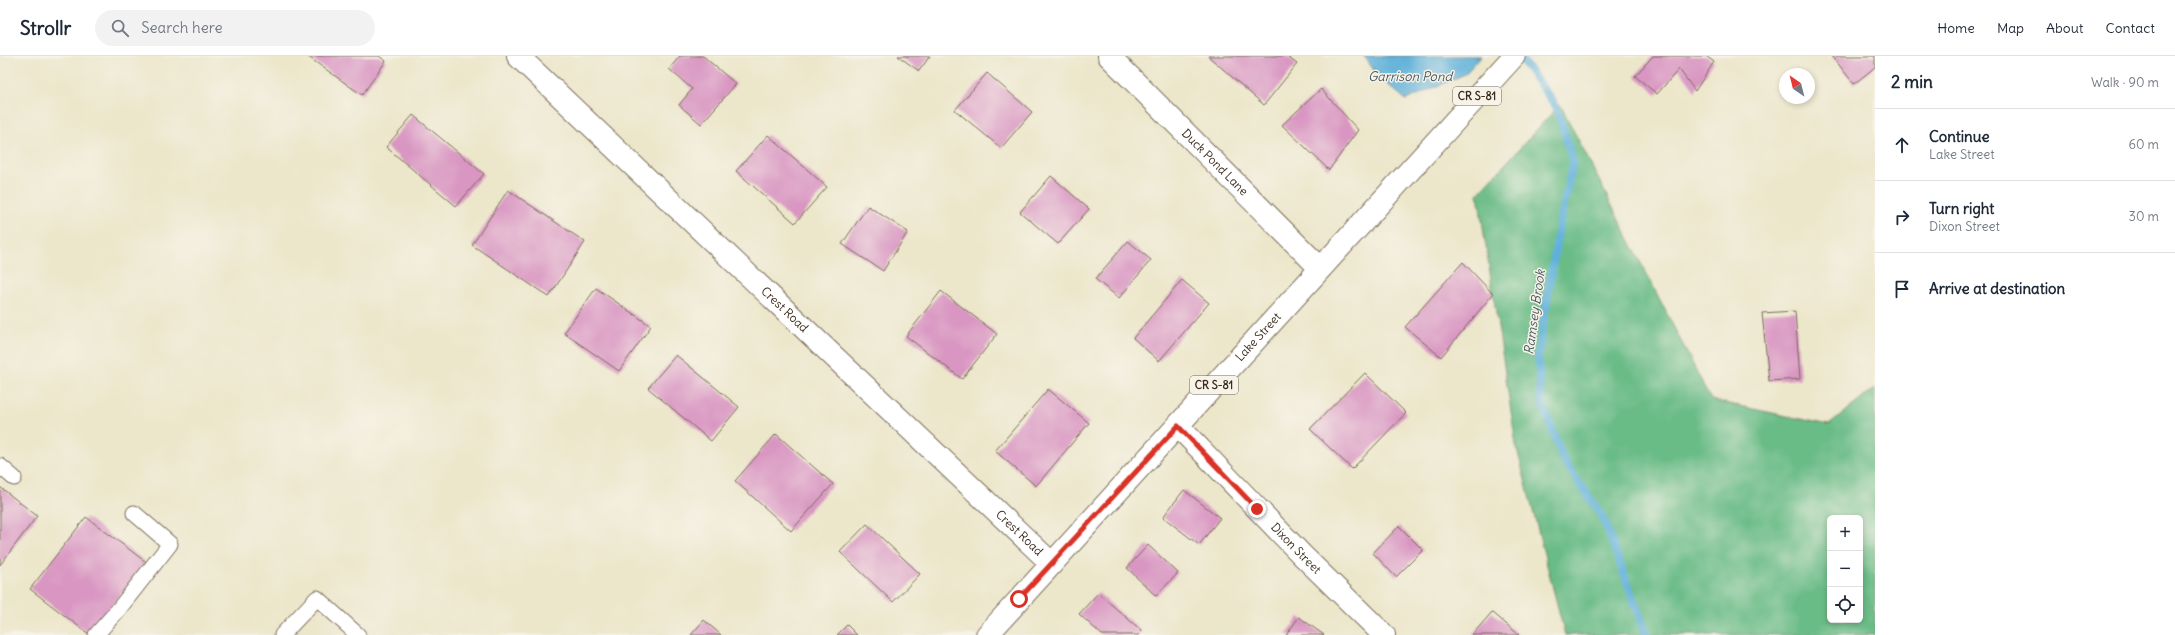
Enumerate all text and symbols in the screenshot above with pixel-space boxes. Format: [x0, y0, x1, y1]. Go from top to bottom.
search box [95, 10, 375, 46]
text: Strollr [20, 16, 71, 40]
icon: search [109, 17, 131, 39]
text: Search here [141, 18, 223, 37]
text: Home [1937, 19, 1975, 37]
text: Map [1997, 19, 2024, 37]
text: About [2046, 19, 2084, 37]
text: Contact [2106, 19, 2155, 37]
water label: Garrison Pond [1368, 68, 1454, 85]
north arrow [1779, 68, 1815, 104]
text: 2 min [1891, 71, 1933, 93]
text: Walk · 90 m [2091, 74, 2159, 91]
road number: CR S-81 [1453, 87, 1501, 105]
street label: Duck Pond Lane [1179, 126, 1251, 198]
text: Continue [1929, 127, 1990, 146]
icon: ahead [1891, 134, 1913, 156]
text: 60 m [2128, 136, 2159, 153]
text: Lake Street [1929, 146, 1995, 163]
text: Turn right [1929, 199, 1994, 218]
icon: right [1891, 206, 1913, 228]
text: 30 m [2129, 208, 2159, 225]
text: Dixon Street [1929, 218, 2000, 235]
water label: Ramsey Brook [1520, 267, 1549, 356]
icon: arrive [1891, 278, 1913, 300]
text: Arrive at destination [1929, 279, 2065, 298]
street label: Crest Road [758, 283, 812, 335]
street label: Lake Street [1232, 309, 1284, 364]
road number: CR S-81 [1190, 376, 1238, 394]
route end [1248, 500, 1266, 518]
street label: Crest Road [993, 507, 1046, 558]
map controls [1827, 515, 1863, 623]
button: + [1827, 515, 1863, 551]
street label: Dixon Street [1268, 519, 1325, 577]
button: − [1827, 551, 1863, 587]
button: locate [1827, 587, 1863, 623]
route start [1010, 590, 1028, 608]

